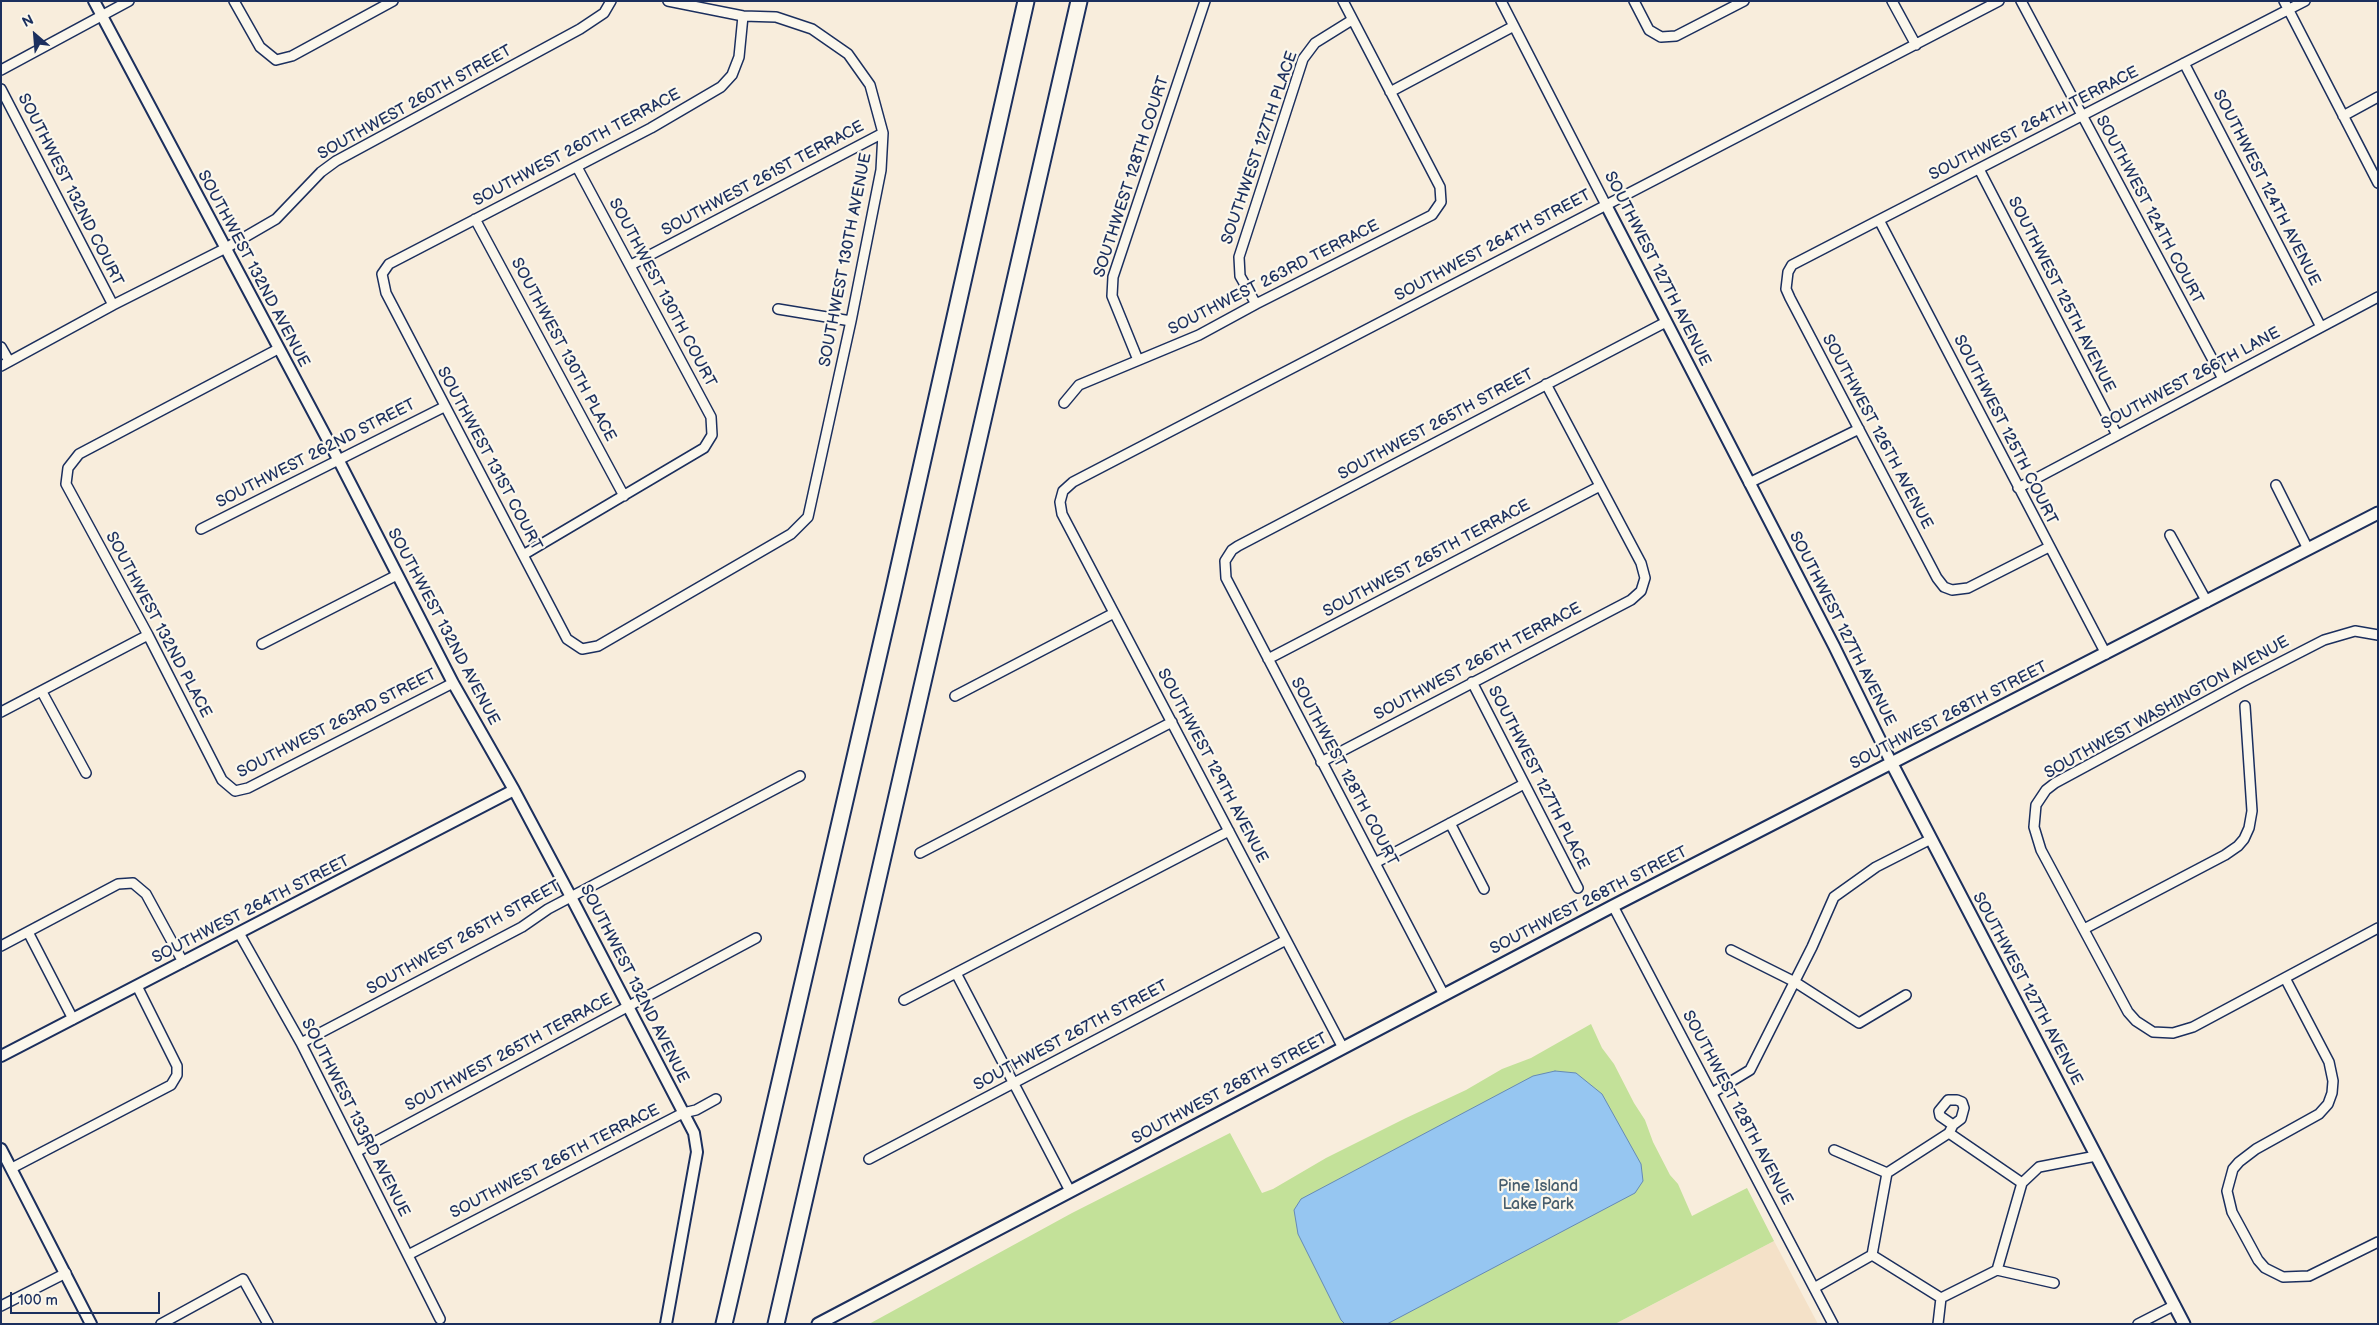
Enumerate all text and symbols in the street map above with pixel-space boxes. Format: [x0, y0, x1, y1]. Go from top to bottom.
north arrow [10, 10, 60, 60]
text: N [19, 11, 36, 31]
street label: SOUTHWEST 260TH STREET [315, 42, 515, 164]
street label: SOUTHWEST 127TH PLACE [1218, 49, 1302, 247]
street label: SOUTHWEST 264TH TERRACE [1926, 63, 2142, 185]
street label: SOUTHWEST 128TH COURT [1090, 74, 1174, 280]
street label: SOUTHWEST 260TH TERRACE [470, 85, 684, 211]
street label: SOUTHWEST 124TH AVENUE [2208, 87, 2324, 289]
street label: SOUTHWEST 132ND COURT [13, 91, 127, 289]
street label: SOUTHWEST 124TH COURT [2091, 113, 2207, 307]
street label: SOUTHWEST 261ST TERRACE [659, 117, 867, 241]
street label: SOUTHWEST 130TH AVENUE [816, 151, 876, 369]
street label: SOUTHWEST 132ND AVENUE [193, 167, 313, 371]
street label: SOUTHWEST 127TH AVENUE [1599, 169, 1715, 369]
street label: SOUTHWEST 264TH STREET [1392, 186, 1594, 306]
street label: SOUTHWEST 125TH AVENUE [2003, 194, 2119, 396]
street label: SOUTHWEST 130TH COURT [604, 195, 720, 391]
street label: SOUTHWEST 263RD TERRACE [1165, 216, 1383, 340]
street label: SOUTHWEST 130TH PLACE [506, 255, 620, 445]
street label: SOUTHWEST 266TH LANE [2098, 324, 2284, 434]
street label: SOUTHWEST 126TH AVENUE [1817, 331, 1937, 533]
street label: SOUTHWEST 125TH COURT [1949, 332, 2061, 528]
street label: SOUTHWEST 131ST COURT [432, 364, 546, 554]
street label: SOUTHWEST 265TH STREET [1335, 365, 1537, 485]
street label: SOUTHWEST 262ND STREET [213, 395, 419, 513]
street label: SOUTHWEST 265TH TERRACE [1320, 496, 1534, 622]
street label: SOUTHWEST 132ND AVENUE [383, 525, 503, 729]
street label: SOUTHWEST 132ND PLACE [101, 529, 215, 721]
street label: SOUTHWEST 127TH AVENUE [1784, 529, 1900, 729]
street label: SOUTHWEST 266TH TERRACE [1371, 599, 1585, 725]
street label: SOUTHWEST WASHINGTON AVENUE [2041, 633, 2293, 783]
street label: SOUTHWEST 268TH STREET [1847, 658, 2051, 774]
street label: SOUTHWEST 263RD STREET [234, 665, 440, 783]
street label: SOUTHWEST 129TH AVENUE [1153, 666, 1271, 866]
street label: SOUTHWEST 128TH COURT [1286, 675, 1402, 869]
street label: SOUTHWEST 127TH PLACE [1483, 683, 1593, 873]
street label: SOUTHWEST 268TH STREET [1487, 843, 1691, 959]
street label: SOUTHWEST 264TH STREET [149, 852, 353, 968]
street label: SOUTHWEST 265TH STREET [364, 877, 564, 999]
street label: SOUTHWEST 132ND AVENUE [575, 882, 693, 1086]
street label: SOUTHWEST 127TH AVENUE [1968, 889, 2086, 1089]
street label: SOUTHWEST 267TH STREET [971, 977, 1171, 1095]
street label: SOUTHWEST 265TH TERRACE [402, 990, 616, 1116]
street label: SOUTHWEST 128TH AVENUE [1678, 1008, 1796, 1208]
street label: SOUTHWEST 133RD AVENUE [297, 1016, 413, 1220]
street label: SOUTHWEST 268TH STREET [1129, 1029, 1331, 1149]
street label: SOUTHWEST 266TH TERRACE [447, 1101, 663, 1223]
park label: Pine Island Lake Park [1498, 1177, 1578, 1215]
scale bar [12, 1282, 162, 1314]
text: 100 m [18, 1291, 58, 1310]

